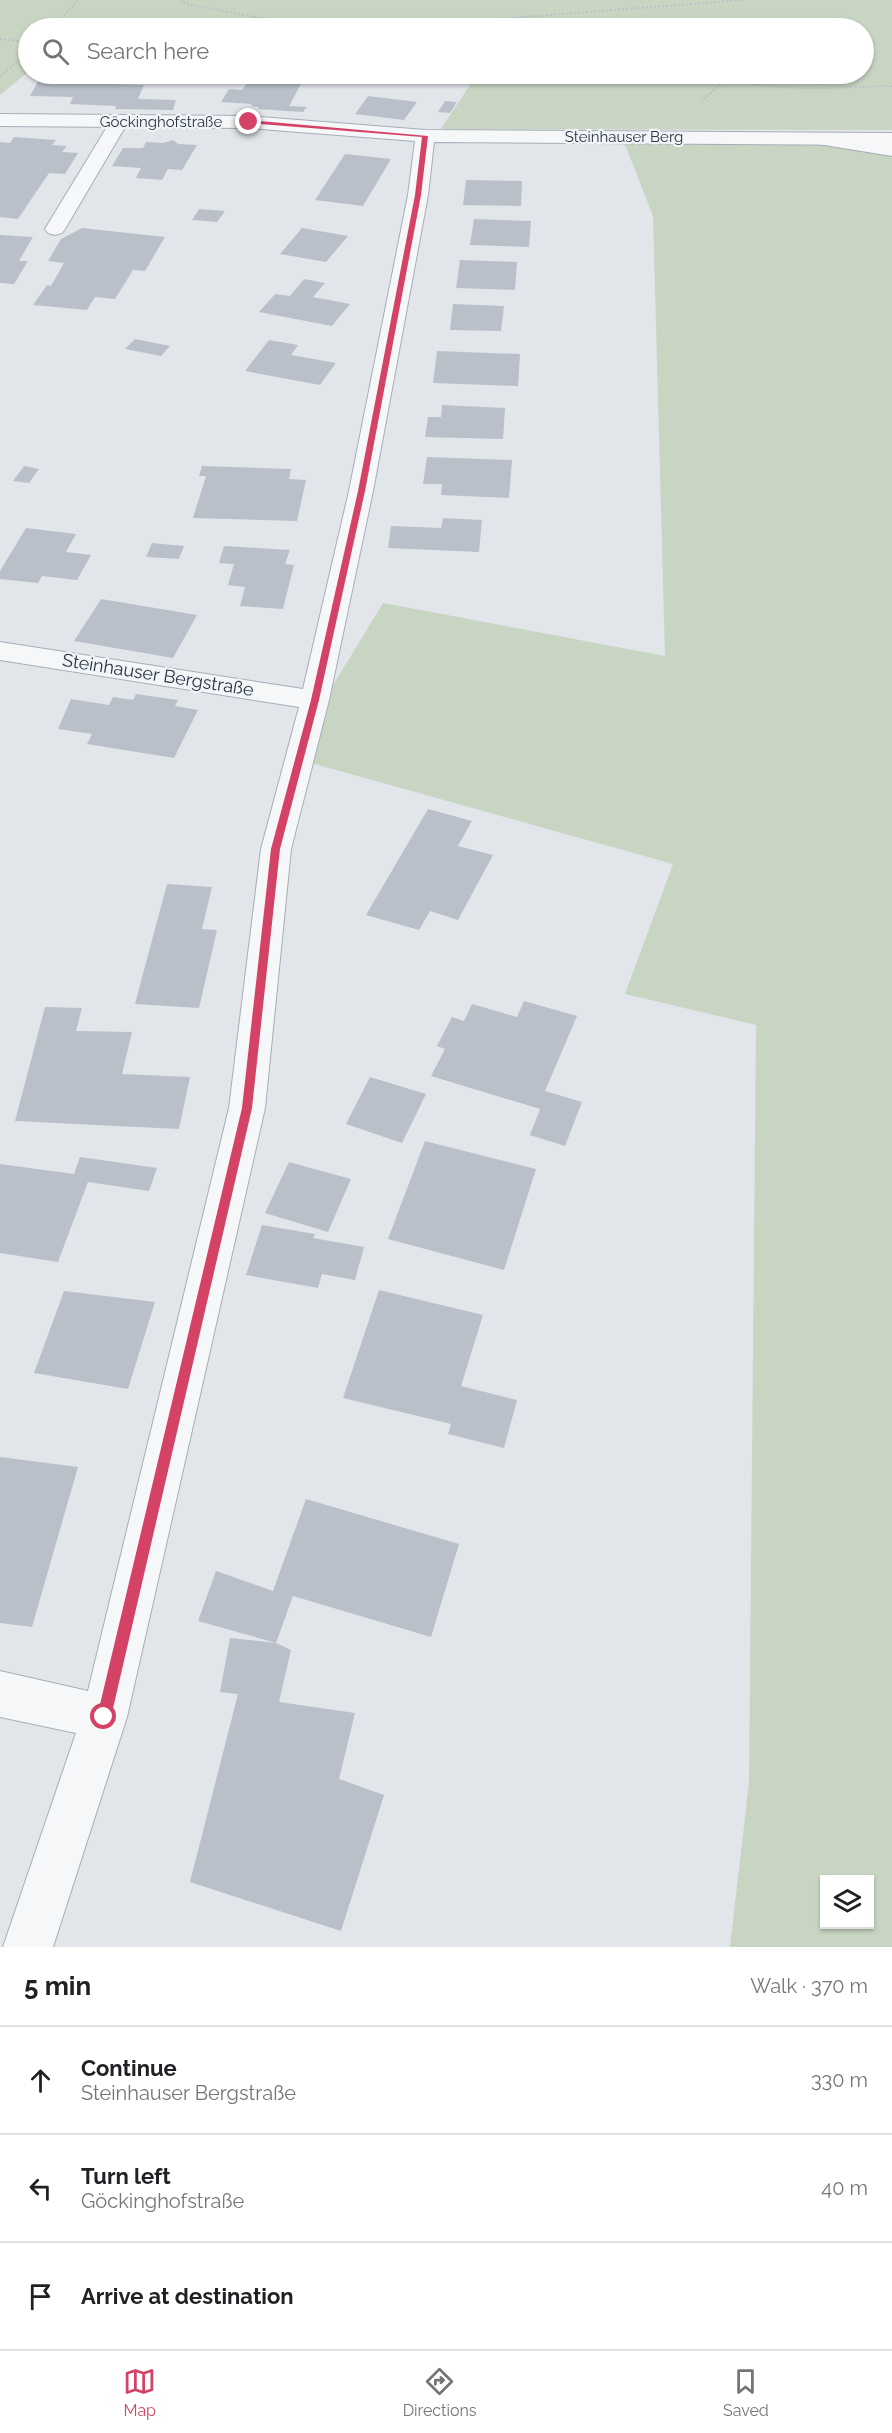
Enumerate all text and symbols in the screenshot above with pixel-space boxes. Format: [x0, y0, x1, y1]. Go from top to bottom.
search box [18, 18, 874, 84]
icon: search [39, 35, 72, 68]
text: Search here [87, 38, 209, 64]
route end [235, 108, 261, 134]
street label: Göckinghofstraße [100, 113, 222, 131]
street label: Steinhauser Berg [565, 128, 683, 146]
street label: Steinhauser Bergstraße [61, 649, 256, 700]
route start [90, 1703, 116, 1729]
map controls [820, 1875, 874, 1929]
button: layers [820, 1875, 874, 1929]
text: 5 min [24, 1971, 91, 2001]
text: Walk · 370 m [750, 1974, 868, 1998]
text: Continue [81, 2055, 177, 2081]
icon: ahead [24, 2064, 57, 2097]
text: 330 m [811, 2068, 868, 2092]
text: Steinhauser Bergstraße [81, 2081, 296, 2105]
text: Turn left [81, 2163, 171, 2189]
icon: left [24, 2172, 57, 2205]
text: 40 m [821, 2176, 868, 2200]
text: Göckinghofstraße [81, 2189, 244, 2213]
icon: arrive [24, 2280, 57, 2313]
text: Arrive at destination [81, 2283, 294, 2309]
tab: Map [123, 2365, 156, 2420]
tab: Directions [403, 2365, 477, 2420]
tab: Saved [723, 2365, 769, 2420]

